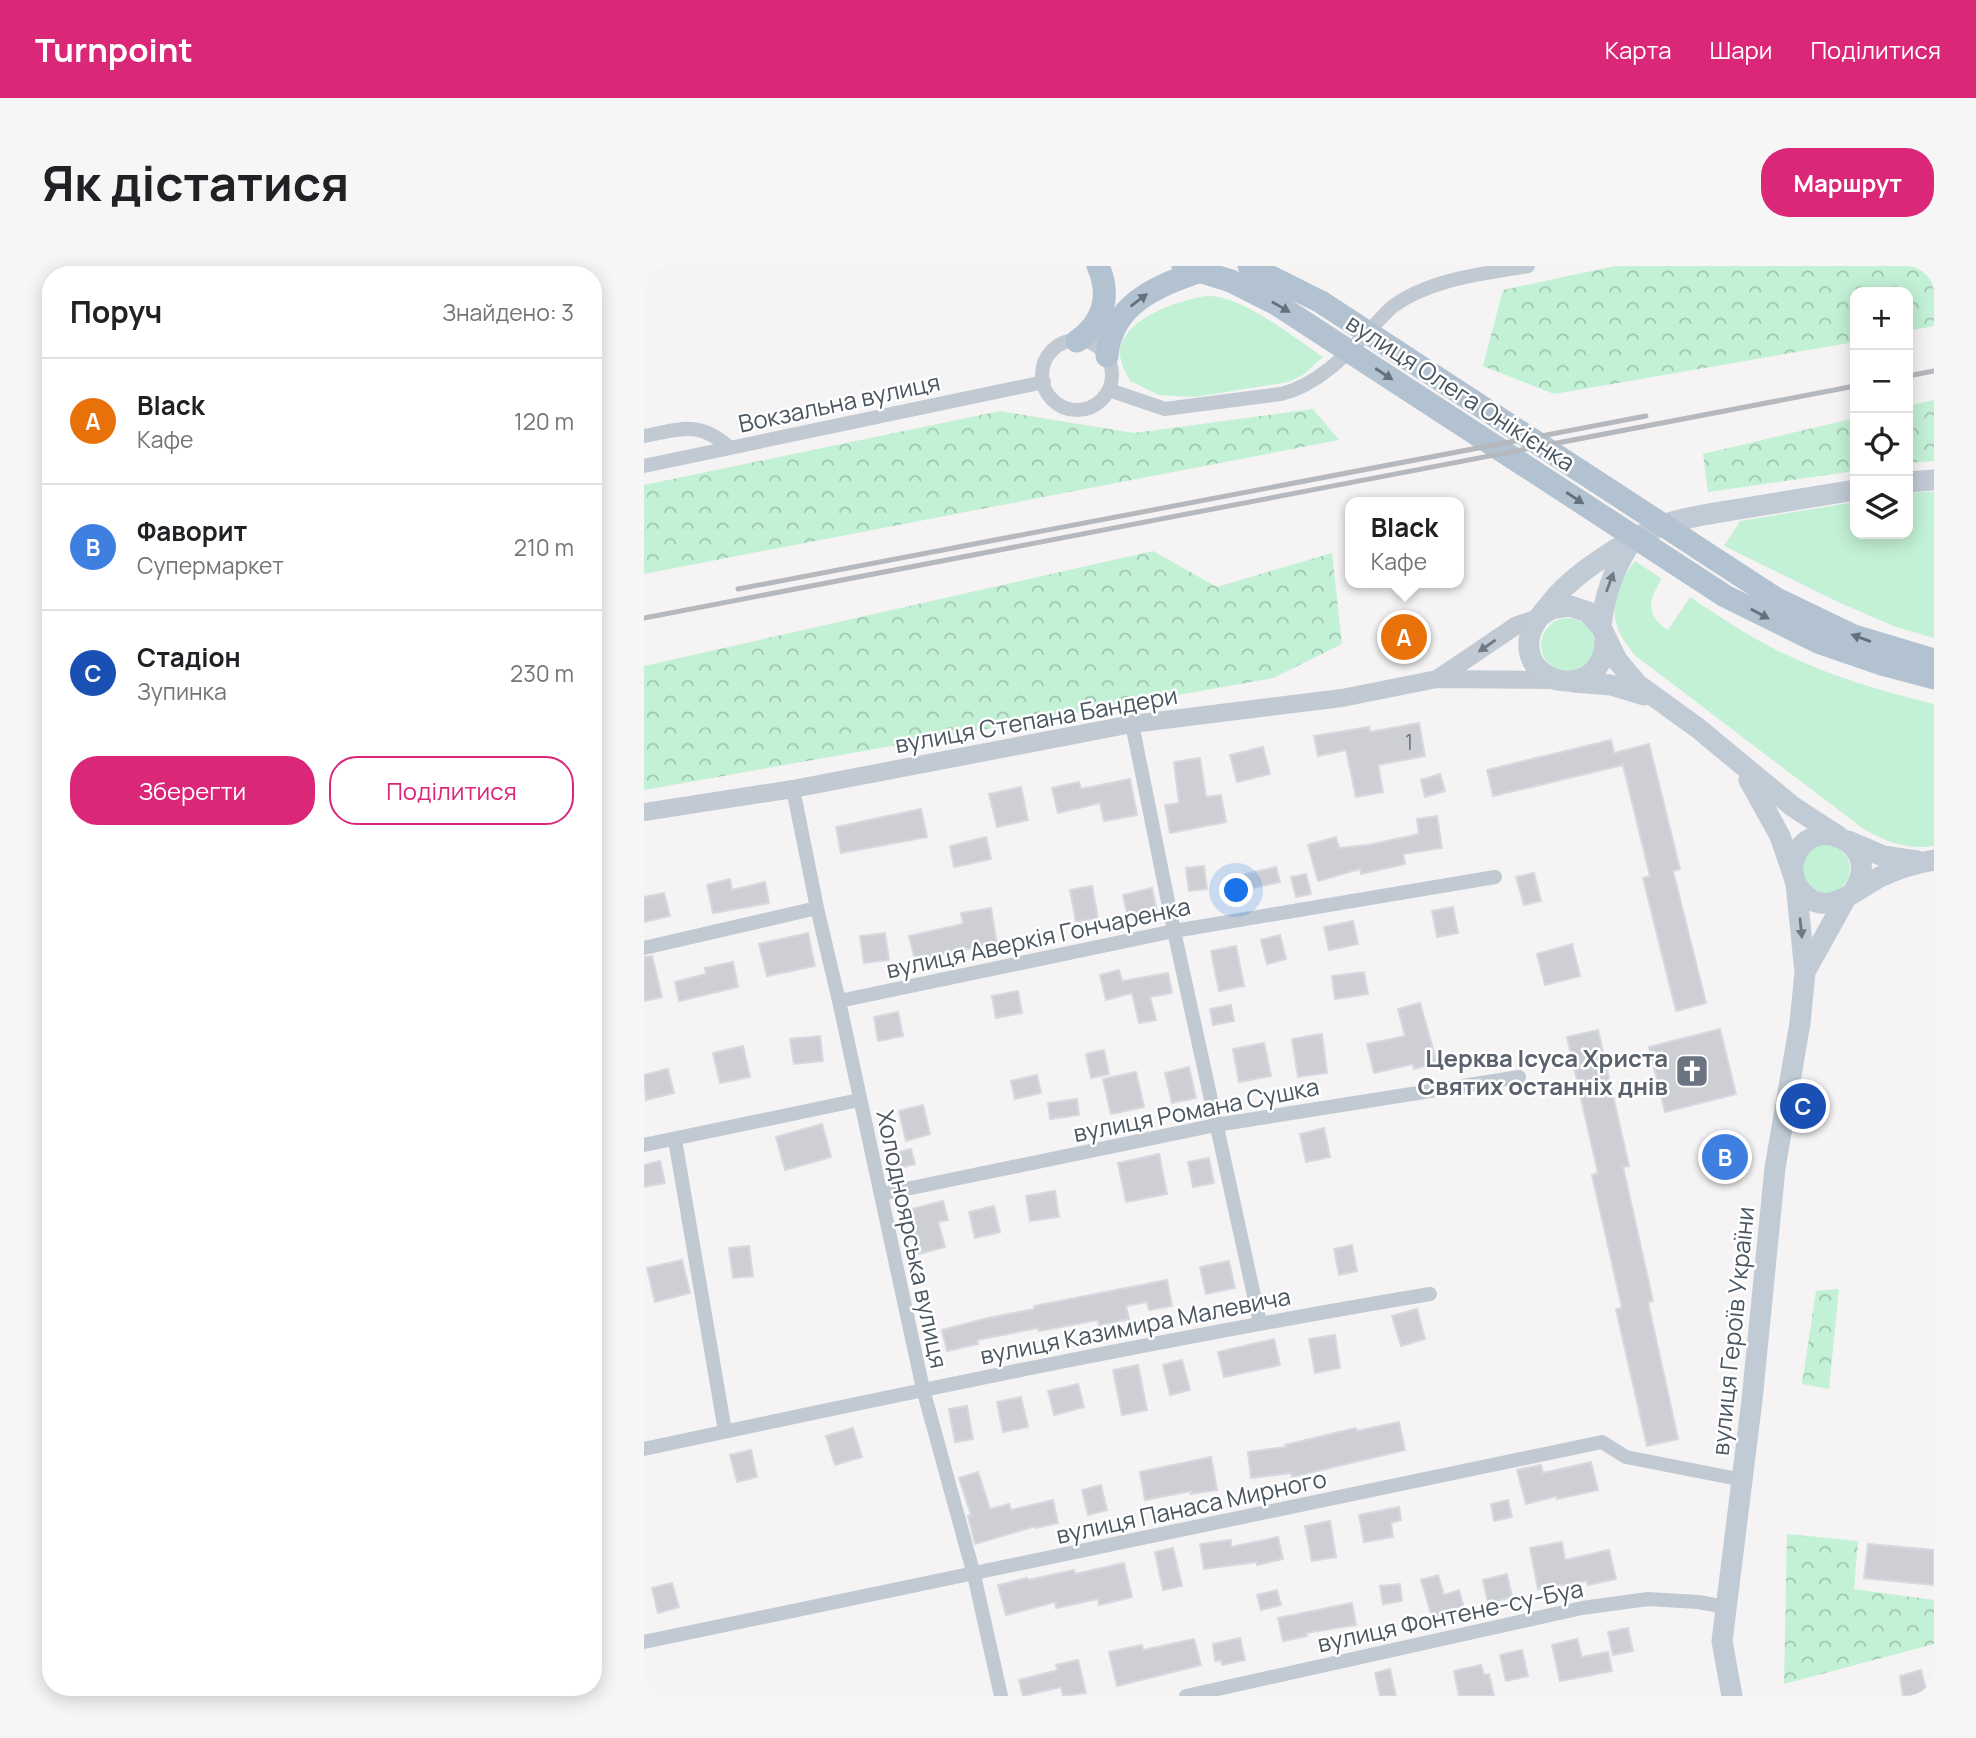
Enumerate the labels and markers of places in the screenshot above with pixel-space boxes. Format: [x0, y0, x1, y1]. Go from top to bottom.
pin: A [1381, 611, 1427, 663]
place label: Церква Ісуса Христа Святих останніх днів [1418, 1041, 1668, 1102]
church icon: Церква Ісуса Христа Святих останніх днів [1673, 1052, 1711, 1090]
pin: C [1780, 1080, 1826, 1132]
pin: B [1702, 1131, 1748, 1183]

